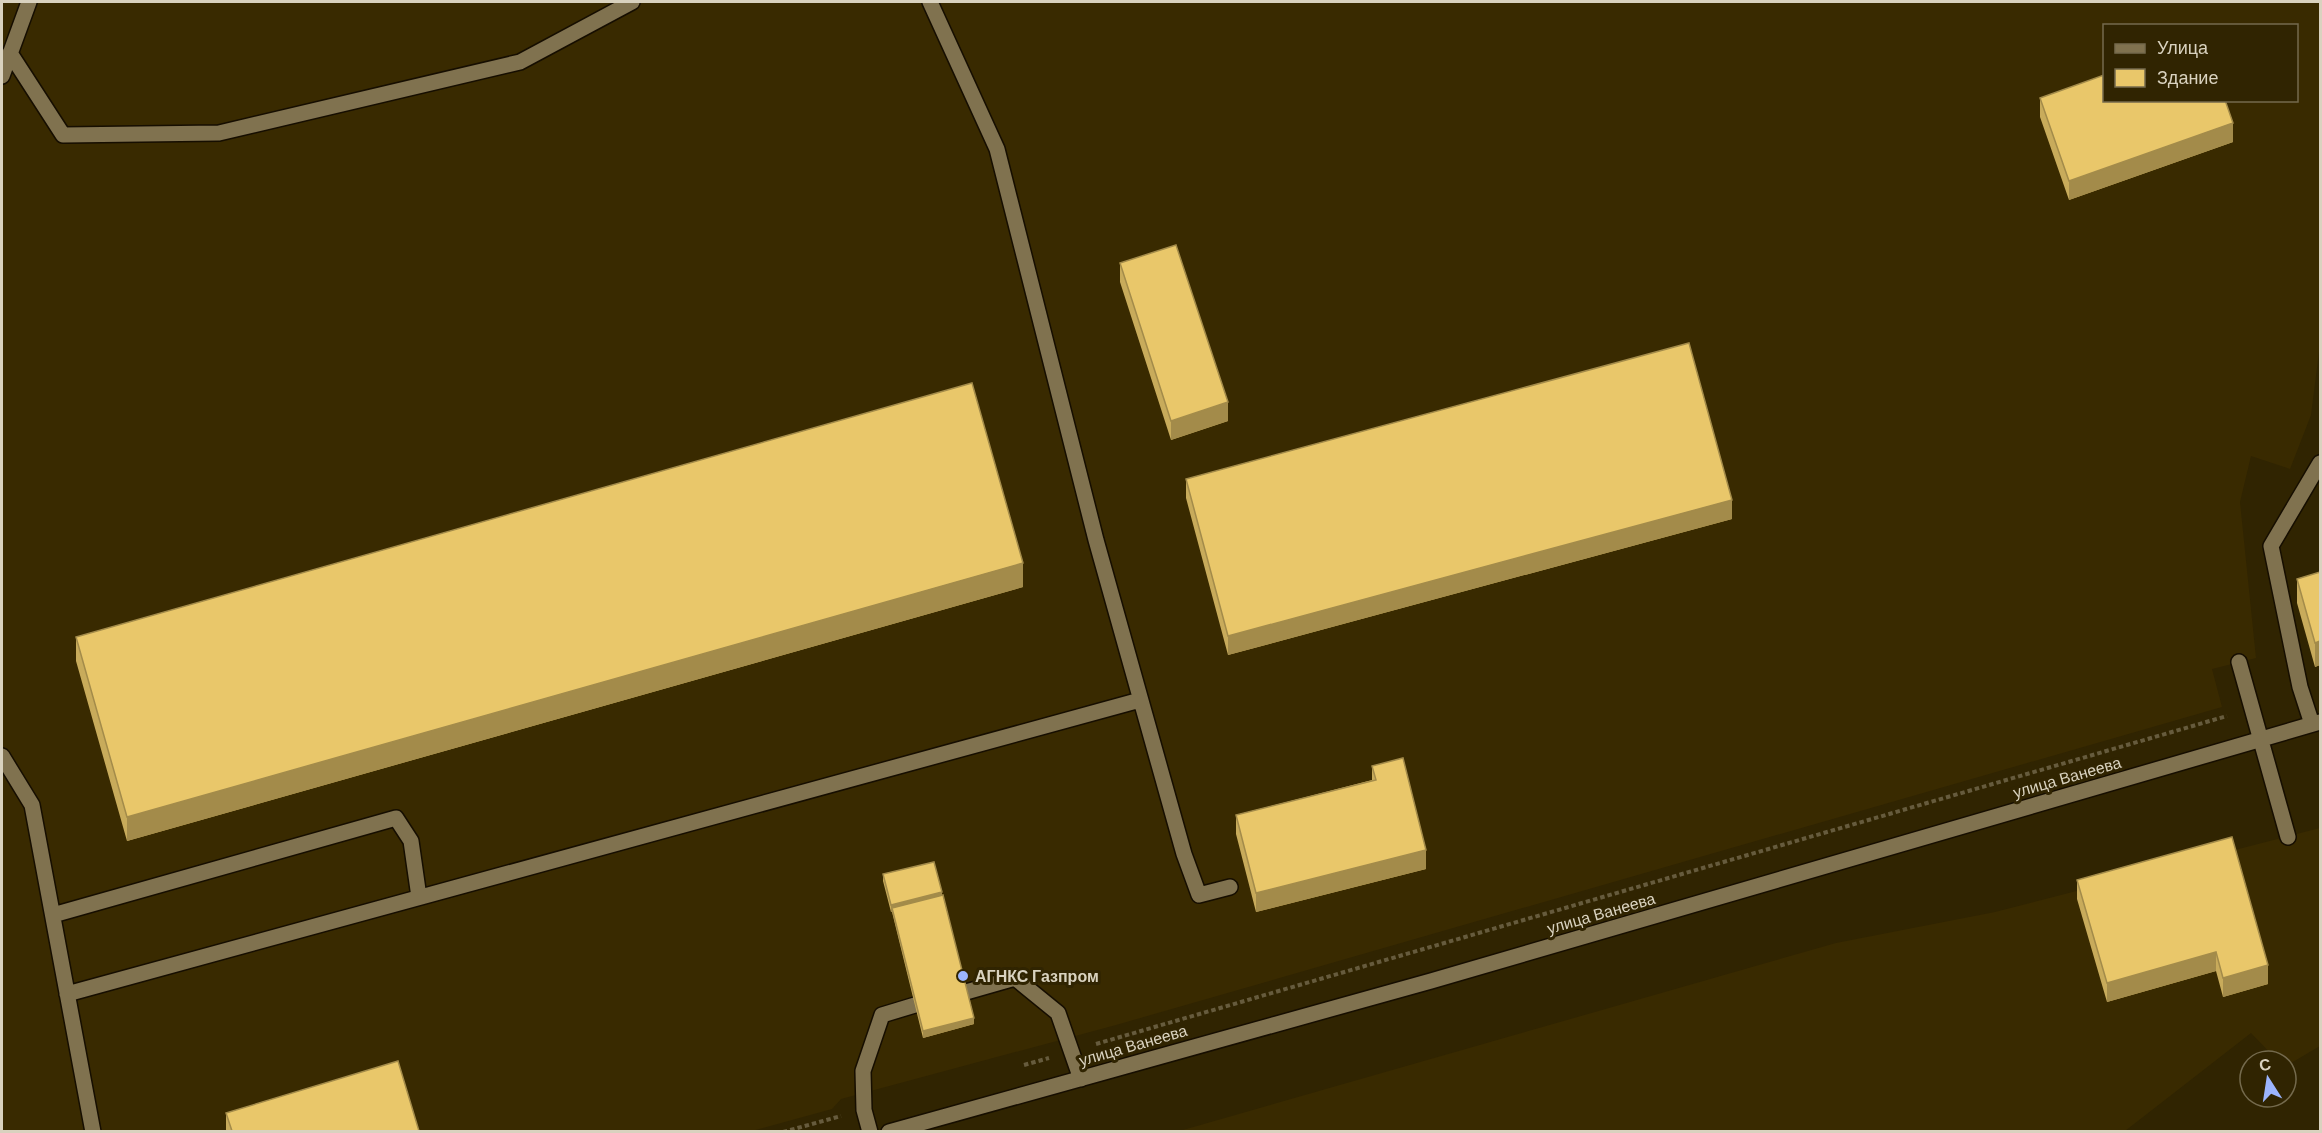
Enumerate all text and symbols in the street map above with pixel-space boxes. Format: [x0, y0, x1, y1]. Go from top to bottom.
legend [2103, 24, 2298, 102]
text: Улица [2157, 36, 2209, 60]
text: Здание [2157, 66, 2218, 90]
street label: улица Ванеева [2011, 752, 2124, 803]
street label: улица Ванеева [1545, 888, 1658, 939]
place label: АГНКС Газпром [975, 966, 1099, 987]
marker: АГНКС Газпром [956, 969, 970, 983]
street label: улица Ванеева [1077, 1020, 1190, 1071]
north arrow [2238, 1049, 2298, 1109]
text: С [2257, 1053, 2273, 1076]

